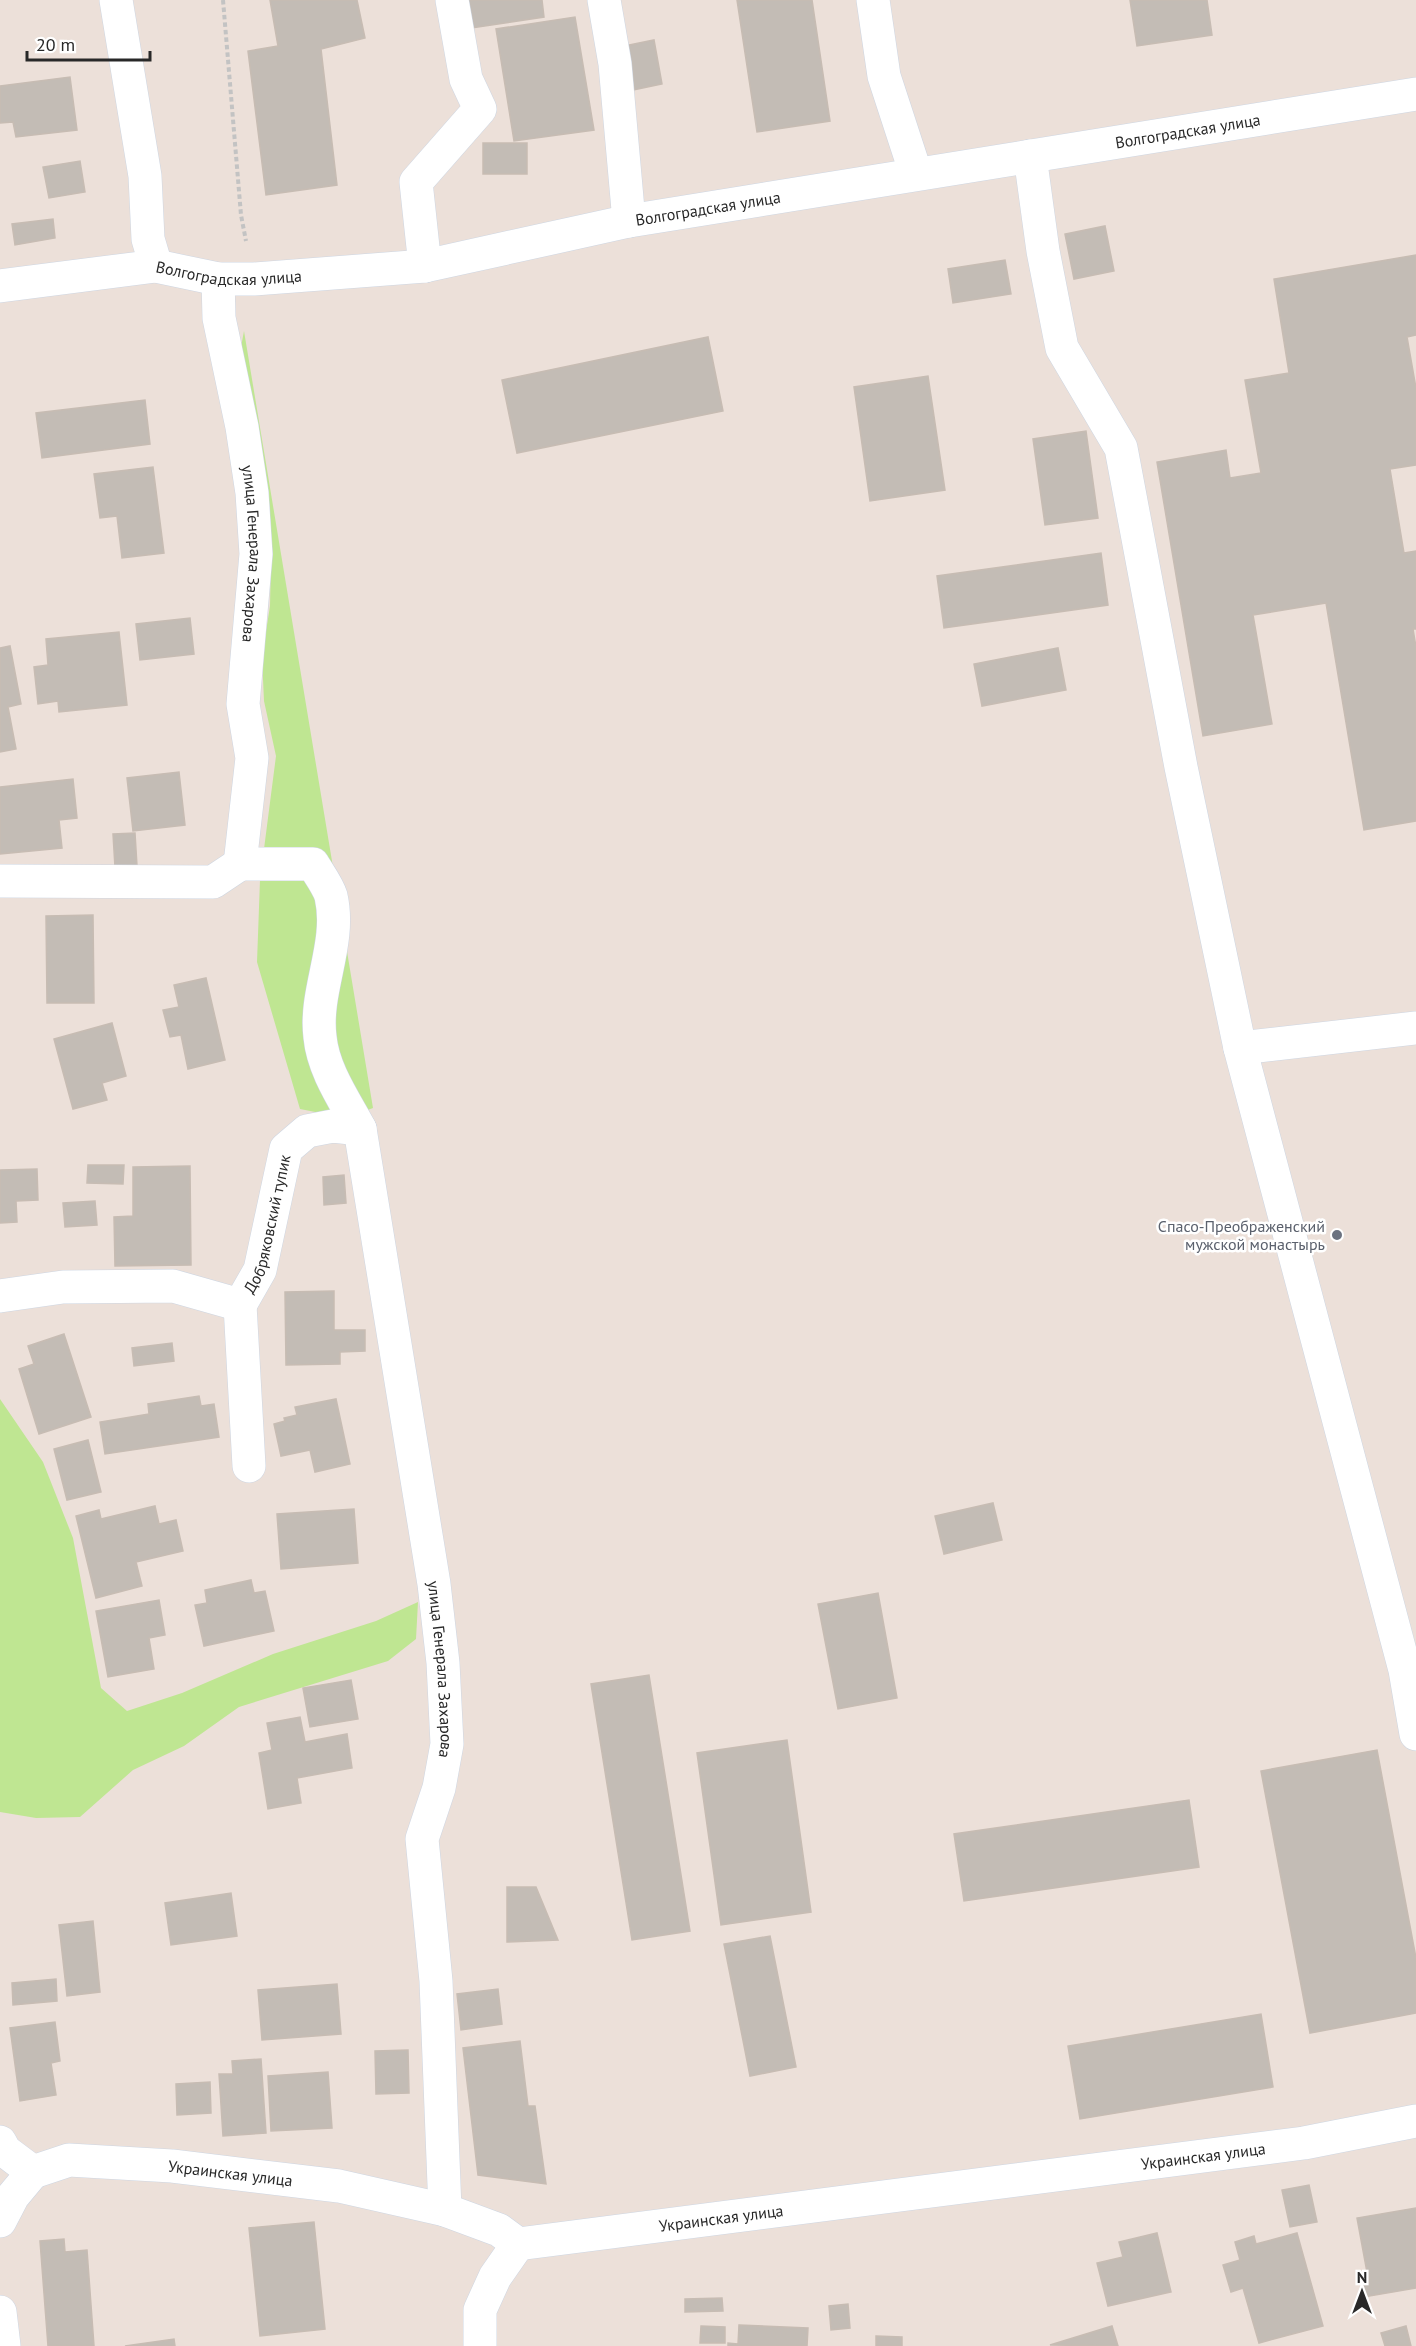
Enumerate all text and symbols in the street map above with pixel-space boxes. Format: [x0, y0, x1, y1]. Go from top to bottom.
scale bar [27, 24, 150, 62]
text: 20 m [36, 33, 75, 56]
street label: Волгоградская улица [1114, 109, 1262, 152]
street label: Волгоградская улица [634, 187, 782, 230]
street label: Волгоградская улица [154, 256, 302, 289]
street label: улица Генерала Захарова [238, 464, 266, 643]
street label: Добряковский тупик [239, 1152, 295, 1297]
place label: Спасо-Преображенский мужской монастырь [1158, 1216, 1325, 1254]
marker: Спасо-Преображенский мужской монастырь [1330, 1228, 1344, 1242]
street label: улица Генерала Захарова [424, 1580, 457, 1760]
street label: Украинская улица [1140, 2138, 1267, 2174]
street label: Украинская улица [167, 2156, 294, 2190]
street label: Украинская улица [658, 2200, 784, 2236]
north arrow [1332, 2262, 1392, 2322]
text: N [1357, 2267, 1367, 2287]

